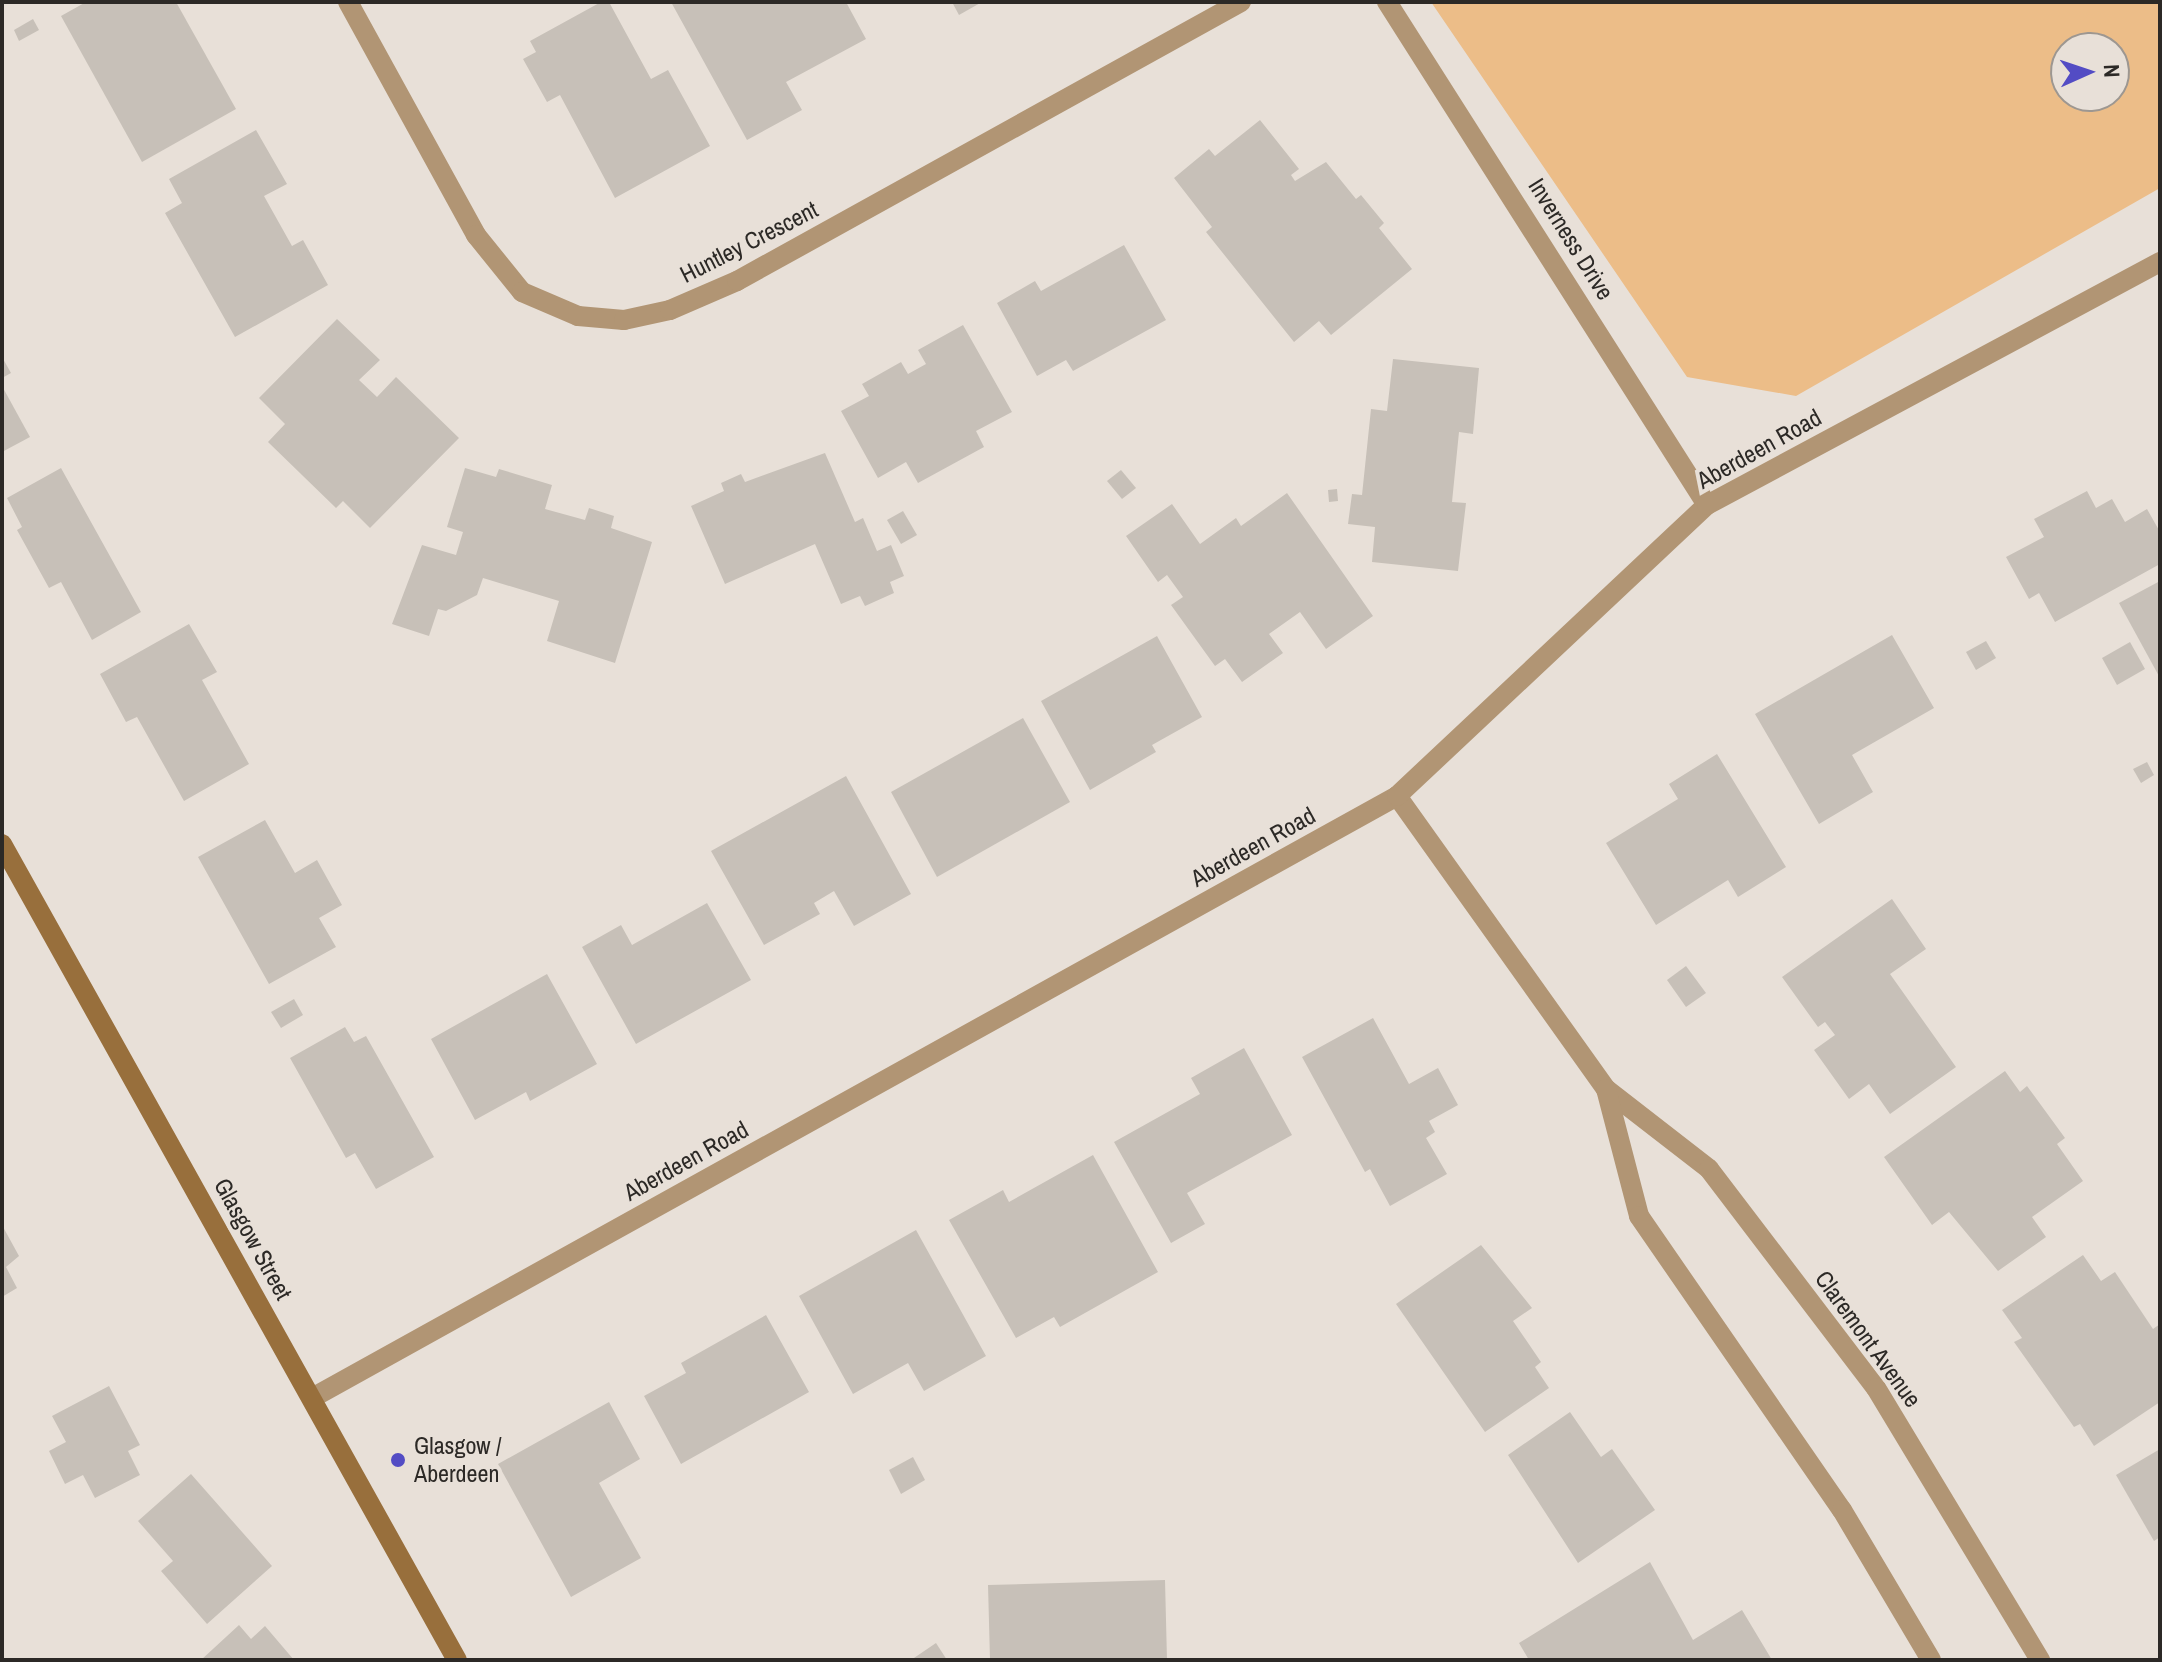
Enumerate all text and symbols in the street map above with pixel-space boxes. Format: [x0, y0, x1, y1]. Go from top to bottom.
north arrow [2050, 32, 2130, 112]
text: N [2097, 64, 2127, 78]
street label: Inverness Drive [1522, 173, 1620, 305]
street label: Huntley Crescent [675, 195, 823, 289]
street label: Aberdeen Road [1692, 403, 1826, 495]
street label: Aberdeen Road [1186, 801, 1320, 893]
street label: Aberdeen Road [619, 1115, 753, 1207]
street label: Glasgow Street [208, 1173, 298, 1305]
street label: Claremont Avenue [1809, 1265, 1927, 1413]
place label: Glasgow / Aberdeen [414, 1432, 502, 1488]
marker: Glasgow / Aberdeen [389, 1451, 407, 1469]

